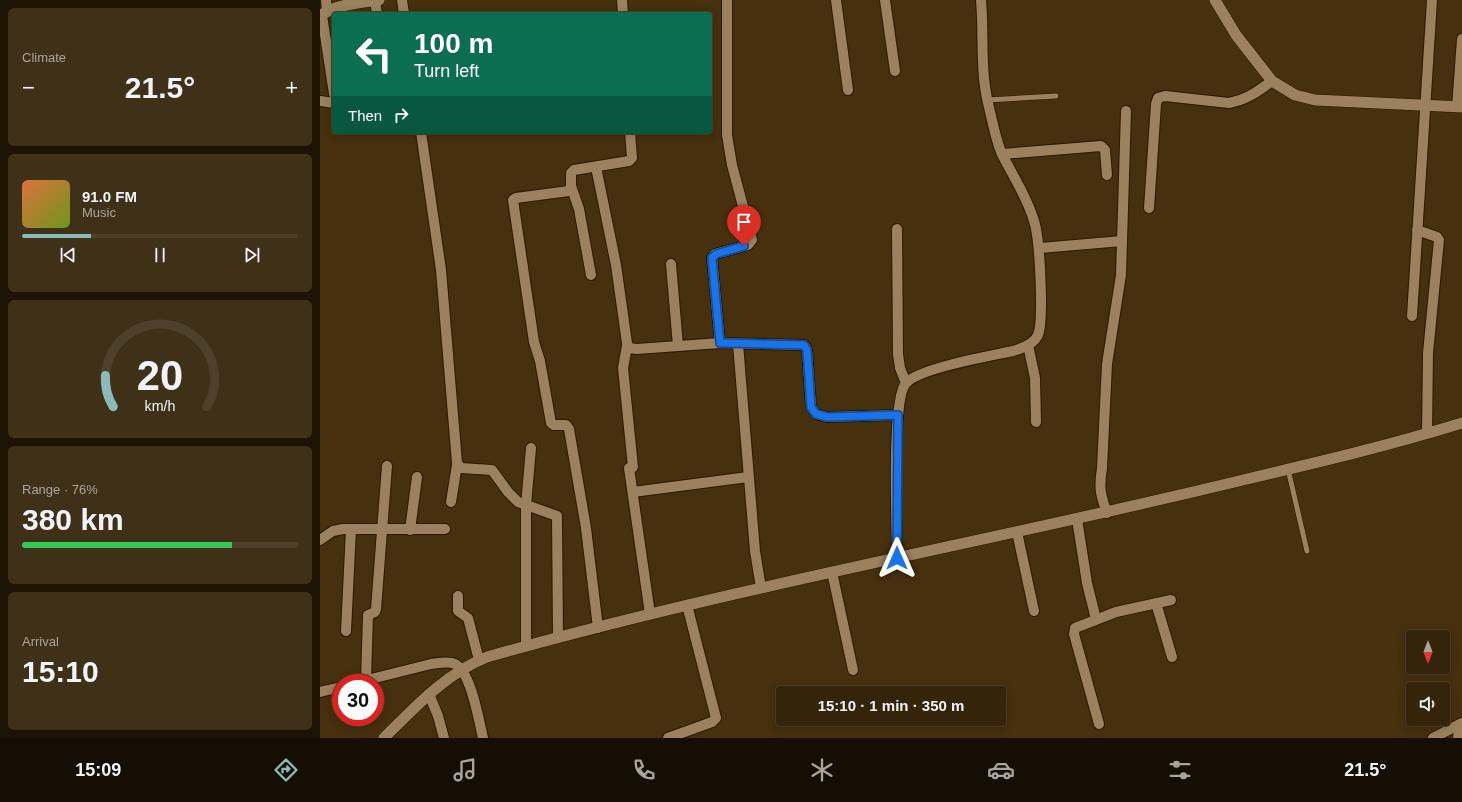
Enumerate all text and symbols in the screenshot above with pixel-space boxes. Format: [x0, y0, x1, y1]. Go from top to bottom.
icon: left [348, 28, 400, 80]
text: 100 m [414, 28, 493, 59]
text: Climate [22, 50, 66, 65]
text: Turn left [414, 61, 479, 81]
text: 21.5° [125, 71, 195, 104]
text: − [22, 75, 35, 100]
text: + [285, 75, 298, 100]
icon: right [390, 104, 412, 126]
text: Then [348, 107, 382, 124]
text: 91.0 FM [82, 188, 137, 205]
text: Music [82, 205, 116, 220]
pin [727, 205, 761, 246]
icon: arrive [733, 211, 755, 233]
icon: previous [57, 244, 79, 266]
icon: pause [149, 244, 171, 266]
icon: next [241, 244, 263, 266]
text: 20 [137, 352, 183, 399]
text: km/h [145, 398, 176, 414]
text: Range · 76% [22, 482, 98, 497]
text: 380 km [22, 503, 124, 536]
position arrow [876, 537, 918, 579]
north arrow [1406, 630, 1450, 674]
map controls [1406, 630, 1450, 726]
text: Arrival [22, 634, 59, 649]
text: 15:10 [22, 655, 99, 688]
speed limit sign: 30 [332, 674, 384, 726]
button: sound [1406, 682, 1450, 726]
text: 15:10 · 1 min · 350 m [818, 697, 964, 714]
icon: directions [272, 756, 300, 784]
icon: music [451, 756, 479, 784]
icon: phone [630, 756, 658, 784]
icon: climate [808, 756, 836, 784]
icon: car [987, 756, 1015, 784]
icon: filters [1166, 756, 1194, 784]
text: 15:09 [75, 760, 121, 780]
text: 21.5° [1344, 760, 1387, 780]

